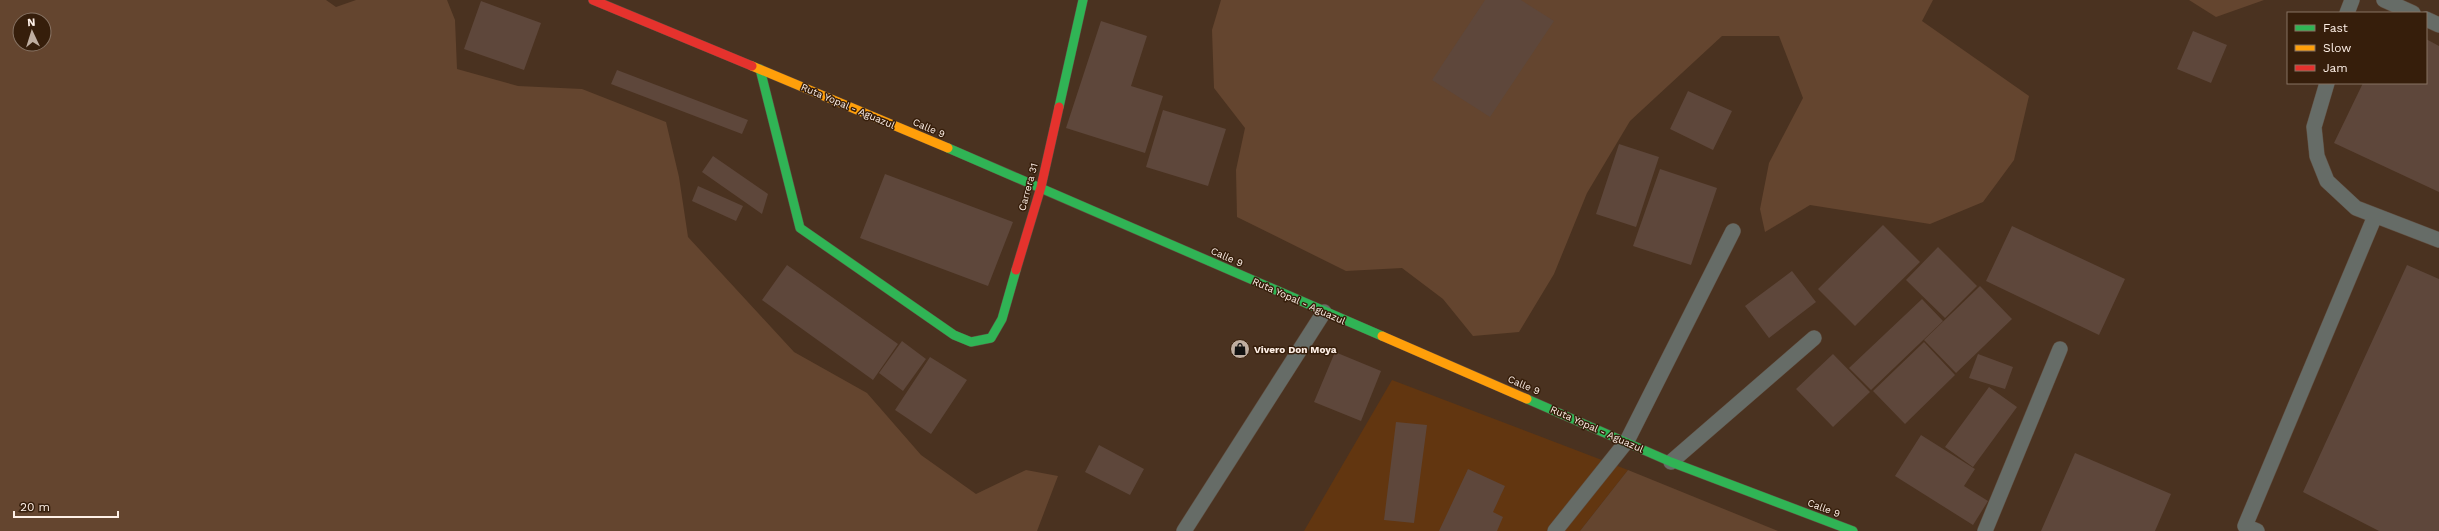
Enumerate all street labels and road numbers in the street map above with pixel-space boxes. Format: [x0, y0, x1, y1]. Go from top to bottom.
street label: Ruta Yopal - Aguazul [799, 81, 897, 131]
street label: Calle 9 [911, 116, 947, 140]
street label: Carrera 31 [1016, 162, 1040, 212]
street label: Calle 9 [1209, 245, 1245, 269]
street label: Ruta Yopal - Aguazul [1251, 275, 1347, 327]
street label: Calle 9 [1506, 373, 1542, 397]
street label: Ruta Yopal - Aguazul [1549, 403, 1645, 455]
street label: Calle 9 [1806, 497, 1842, 519]

